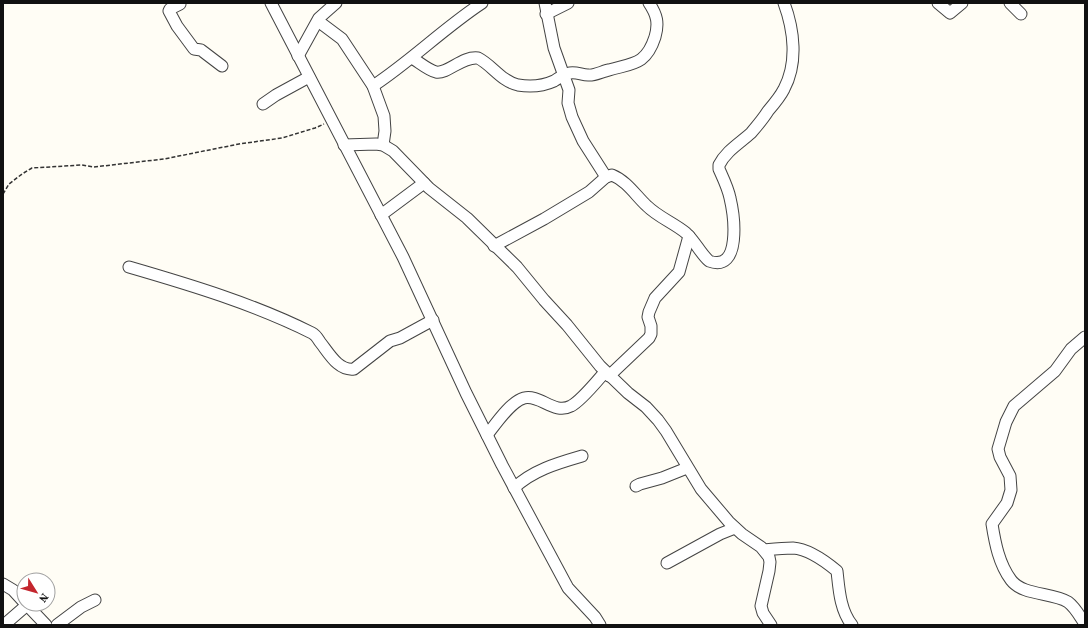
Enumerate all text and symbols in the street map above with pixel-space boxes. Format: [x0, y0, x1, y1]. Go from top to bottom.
north arrow [16, 572, 56, 612]
text: N [35, 590, 52, 605]

